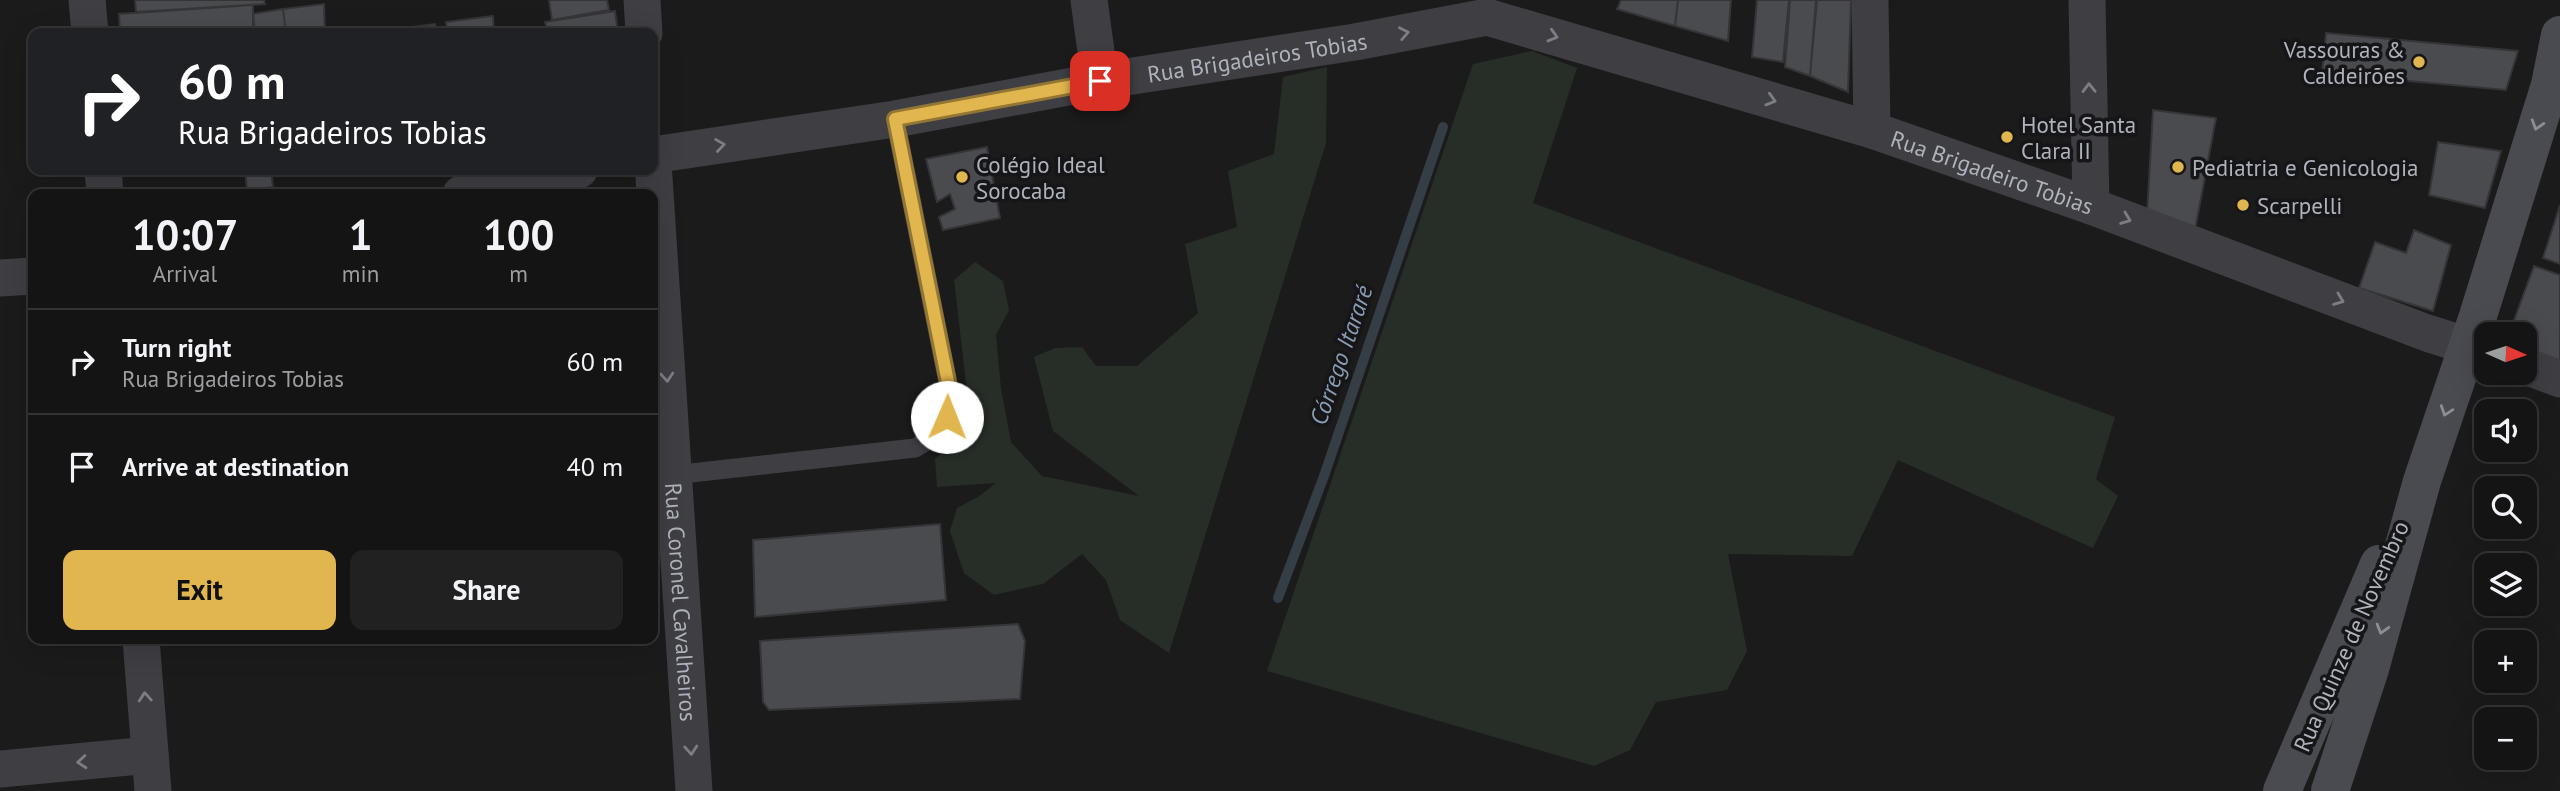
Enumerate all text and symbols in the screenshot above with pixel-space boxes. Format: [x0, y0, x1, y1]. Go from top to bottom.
street label: Rua Brigadeiros Tobias [1145, 26, 1369, 88]
one-way arrow [1398, 26, 1410, 41]
one-way arrow [1547, 28, 1559, 43]
place label: Vassouras & Caldeirões [2283, 35, 2405, 90]
text: 60 m [178, 49, 285, 113]
pin [1070, 51, 1130, 111]
marker: Vassouras & Caldeirões [2411, 54, 2427, 70]
icon: right [63, 56, 154, 147]
icon: arrive [1081, 62, 1119, 100]
one-way arrow [2081, 83, 2096, 94]
one-way arrow [1765, 92, 1777, 107]
place label: Hotel Santa Clara II [2021, 110, 2136, 165]
text: Rua Brigadeiros Tobias [178, 111, 487, 153]
one-way arrow [2531, 118, 2546, 130]
street label: Rua Brigadeiro Tobias [1887, 123, 2097, 220]
marker: Hotel Santa Clara II [1999, 129, 2015, 145]
one-way arrow [714, 137, 726, 152]
place label: Colégio Ideal Sorocaba [976, 150, 1105, 205]
place label: Pediatria e Genicologia [2192, 153, 2418, 182]
marker: Pediatria e Genicologia [2170, 159, 2186, 175]
marker: Colégio Ideal Sorocaba [954, 169, 970, 185]
place label: Scarpelli [2257, 191, 2343, 220]
marker: Scarpelli [2235, 197, 2251, 213]
text: 10:07 [132, 207, 238, 262]
text: 1 [349, 207, 372, 262]
text: 100 [483, 207, 554, 262]
one-way arrow [2120, 211, 2132, 225]
text: Arrival [153, 259, 217, 288]
text: min [342, 259, 379, 288]
text: m [509, 259, 528, 288]
water label: Córrego Itararé [1303, 281, 1379, 429]
one-way arrow [2332, 291, 2344, 305]
north arrow [2474, 322, 2538, 385]
map controls [2474, 322, 2537, 770]
text: Turn right [122, 331, 231, 364]
icon: right [63, 343, 101, 381]
text: 60 m [567, 345, 623, 378]
text: Rua Brigadeiros Tobias [122, 364, 344, 393]
one-way arrow [659, 371, 674, 382]
position arrow [910, 380, 984, 454]
button: sound [2474, 399, 2537, 462]
one-way arrow [2440, 404, 2454, 416]
icon: arrive [63, 448, 101, 486]
text: Arrive at destination [122, 450, 349, 483]
text: 40 m [567, 450, 623, 483]
button: search [2474, 476, 2537, 539]
street label: Rua Coronel Cavalheiros [659, 482, 704, 722]
street label: Rua Quinze de Novembro [2287, 516, 2415, 756]
button: Exit [63, 550, 336, 630]
button: Share [350, 550, 623, 630]
button: layers [2474, 553, 2537, 616]
one-way arrow [2375, 623, 2390, 635]
button: + [2474, 630, 2537, 693]
one-way arrow [138, 691, 153, 702]
button: − [2474, 707, 2537, 770]
one-way arrow [683, 745, 698, 756]
one-way arrow [76, 754, 87, 769]

